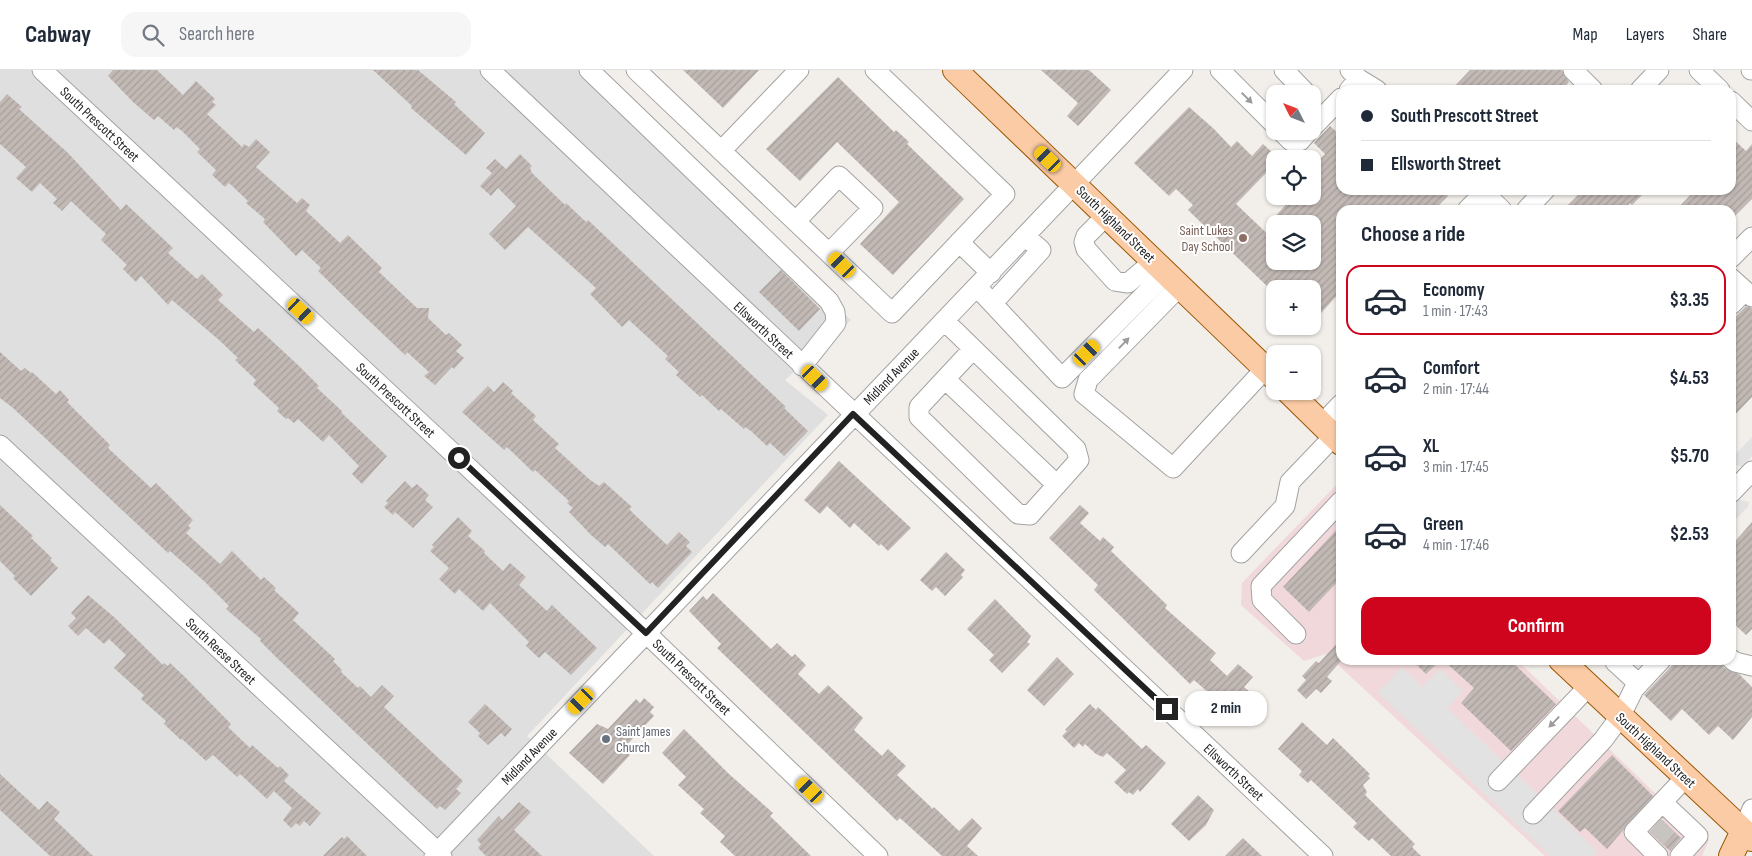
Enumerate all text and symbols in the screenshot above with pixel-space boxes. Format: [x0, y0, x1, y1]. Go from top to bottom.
search box [121, 12, 471, 57]
text: Cabway [25, 20, 91, 49]
icon: search [139, 21, 167, 49]
text: Search here [179, 23, 255, 46]
text: Map [1573, 24, 1598, 45]
text: Layers [1626, 24, 1665, 45]
text: Share [1693, 24, 1727, 45]
street label: South Prescott Street [57, 83, 143, 165]
north arrow [1266, 85, 1321, 140]
map controls [1266, 85, 1321, 400]
one-way arrow [1241, 91, 1253, 103]
text: South Prescott Street [1391, 105, 1538, 128]
car [1032, 143, 1064, 175]
button: locate [1266, 150, 1321, 205]
text: Ellsworth Street [1391, 153, 1501, 176]
street label: South Highland Street [1073, 182, 1159, 266]
button: layers [1266, 215, 1321, 270]
text: Choose a ride [1361, 221, 1465, 248]
place label: Saint Lukes Day School [1180, 222, 1233, 255]
marker: Saint Lukes Day School [1237, 232, 1249, 244]
car [825, 249, 858, 281]
icon: car [1363, 278, 1408, 323]
text: Economy [1423, 279, 1485, 302]
button: + [1266, 280, 1321, 335]
text: $3.35 [1670, 289, 1709, 312]
car [284, 295, 317, 327]
street label: Ellsworth Street [730, 298, 797, 362]
text: 1 min · 17:43 [1423, 302, 1488, 321]
car [1071, 337, 1102, 369]
one-way arrow [1118, 337, 1130, 349]
street label: Midland Avenue [860, 344, 923, 409]
button: − [1266, 345, 1321, 400]
icon: car [1363, 356, 1408, 401]
text: Comfort [1423, 357, 1480, 380]
street label: South Prescott Street [353, 359, 439, 441]
car [798, 362, 831, 394]
text: $4.53 [1669, 367, 1709, 390]
text: 2 min · 17:44 [1423, 380, 1489, 399]
icon: car [1363, 434, 1408, 479]
text: XL [1423, 435, 1439, 458]
text: $5.70 [1670, 445, 1709, 468]
route start [448, 447, 470, 469]
text: 3 min · 17:45 [1423, 458, 1489, 477]
icon: car [1363, 512, 1408, 557]
text: Green [1423, 513, 1463, 536]
text: $2.53 [1670, 523, 1709, 546]
text: 4 min · 17:46 [1423, 536, 1489, 555]
button: Confirm [1361, 597, 1711, 655]
street label: South Reese Street [182, 614, 259, 688]
street label: South Prescott Street [649, 636, 734, 719]
car [565, 685, 596, 717]
callout: 2 min [1184, 692, 1267, 726]
route end [1156, 698, 1178, 720]
text: 2 min [1211, 699, 1241, 718]
street label: South Highland Street [1612, 709, 1699, 792]
one-way arrow [1548, 716, 1560, 728]
place label: Saint James Church [616, 723, 670, 756]
street label: Midland Avenue [498, 724, 561, 789]
marker: Saint James Church [600, 733, 612, 745]
street label: Ellsworth Street [1200, 740, 1267, 804]
car [793, 774, 826, 806]

